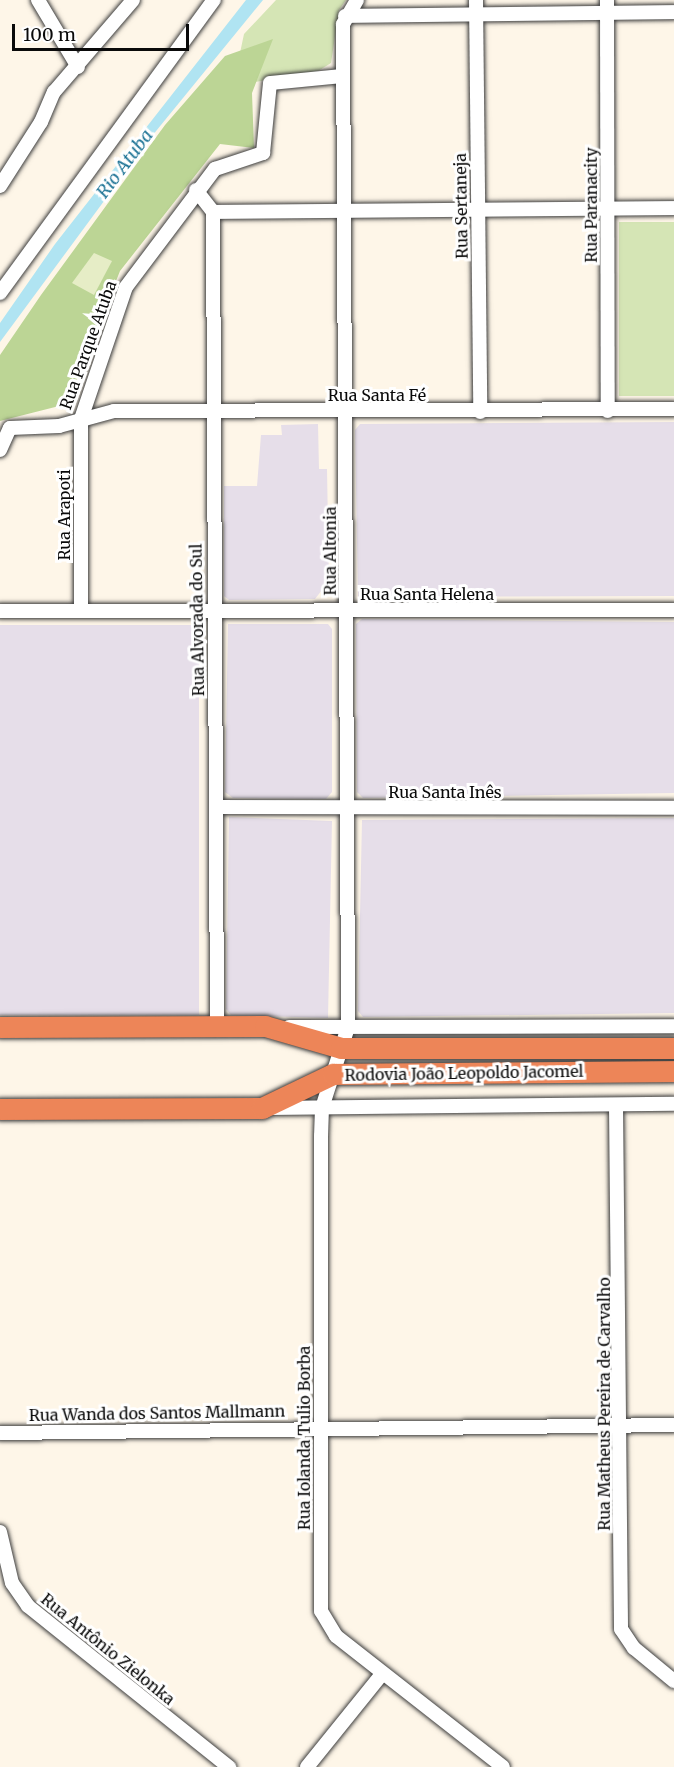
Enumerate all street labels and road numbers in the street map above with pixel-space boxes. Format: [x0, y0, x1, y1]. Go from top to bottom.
street label: Rua Paranacity [581, 147, 601, 263]
street label: Rua Sertaneja [450, 153, 472, 259]
street label: Rua Parque Atuba [56, 278, 120, 412]
street label: Rua Santa Fé [328, 385, 426, 405]
street label: Rua Arapoti [54, 469, 74, 561]
street label: Rua Altonia [320, 506, 340, 596]
street label: Rua Alvorada do Sul [186, 543, 208, 697]
street label: Rua Santa Helena [360, 584, 494, 604]
street label: Rua Santa Inês [388, 782, 502, 802]
street label: Rodovia João Leopoldo Jacomel [344, 1061, 584, 1085]
street label: Rua Matheus Pereira de Carvalho [594, 1277, 614, 1531]
street label: Rua Iolanda Tulio Borba [294, 1346, 314, 1530]
street label: Rua Wanda dos Santos Mallmann [29, 1401, 285, 1425]
street label: Rua Antônio Zielonka [37, 1589, 179, 1709]

